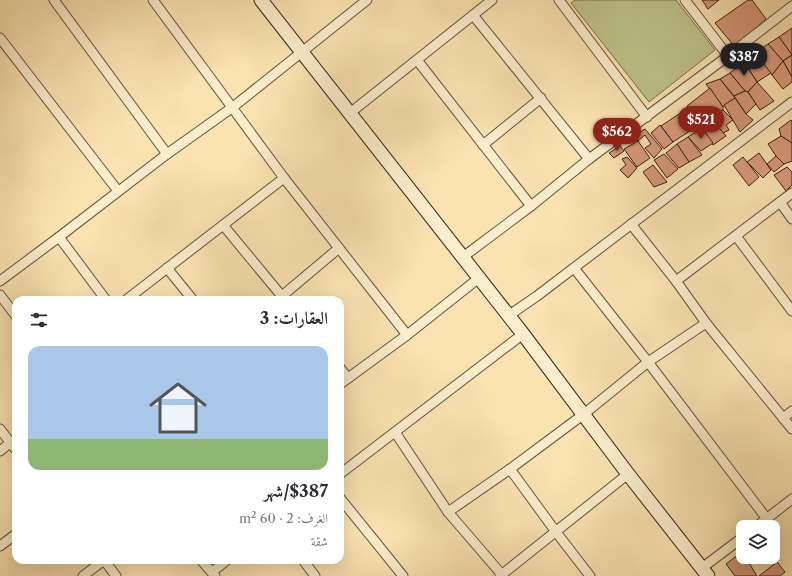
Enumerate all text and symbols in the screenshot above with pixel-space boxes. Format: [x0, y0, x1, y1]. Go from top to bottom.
pin: $387 [720, 43, 768, 77]
text: $387 [729, 48, 759, 64]
pin: $521 [677, 106, 725, 140]
text: $521 [687, 111, 715, 127]
pin: $562 [593, 118, 641, 152]
text: $562 [602, 123, 632, 139]
text: العقارات: 3 [260, 308, 328, 328]
icon: filters [28, 309, 50, 331]
icon: home [142, 372, 214, 444]
text: $387/شهر [264, 481, 328, 501]
text: الغرف: 2 · 60 m² [239, 510, 328, 526]
map controls [736, 520, 780, 564]
button: layers [736, 520, 780, 564]
text: شقة [311, 533, 328, 549]

